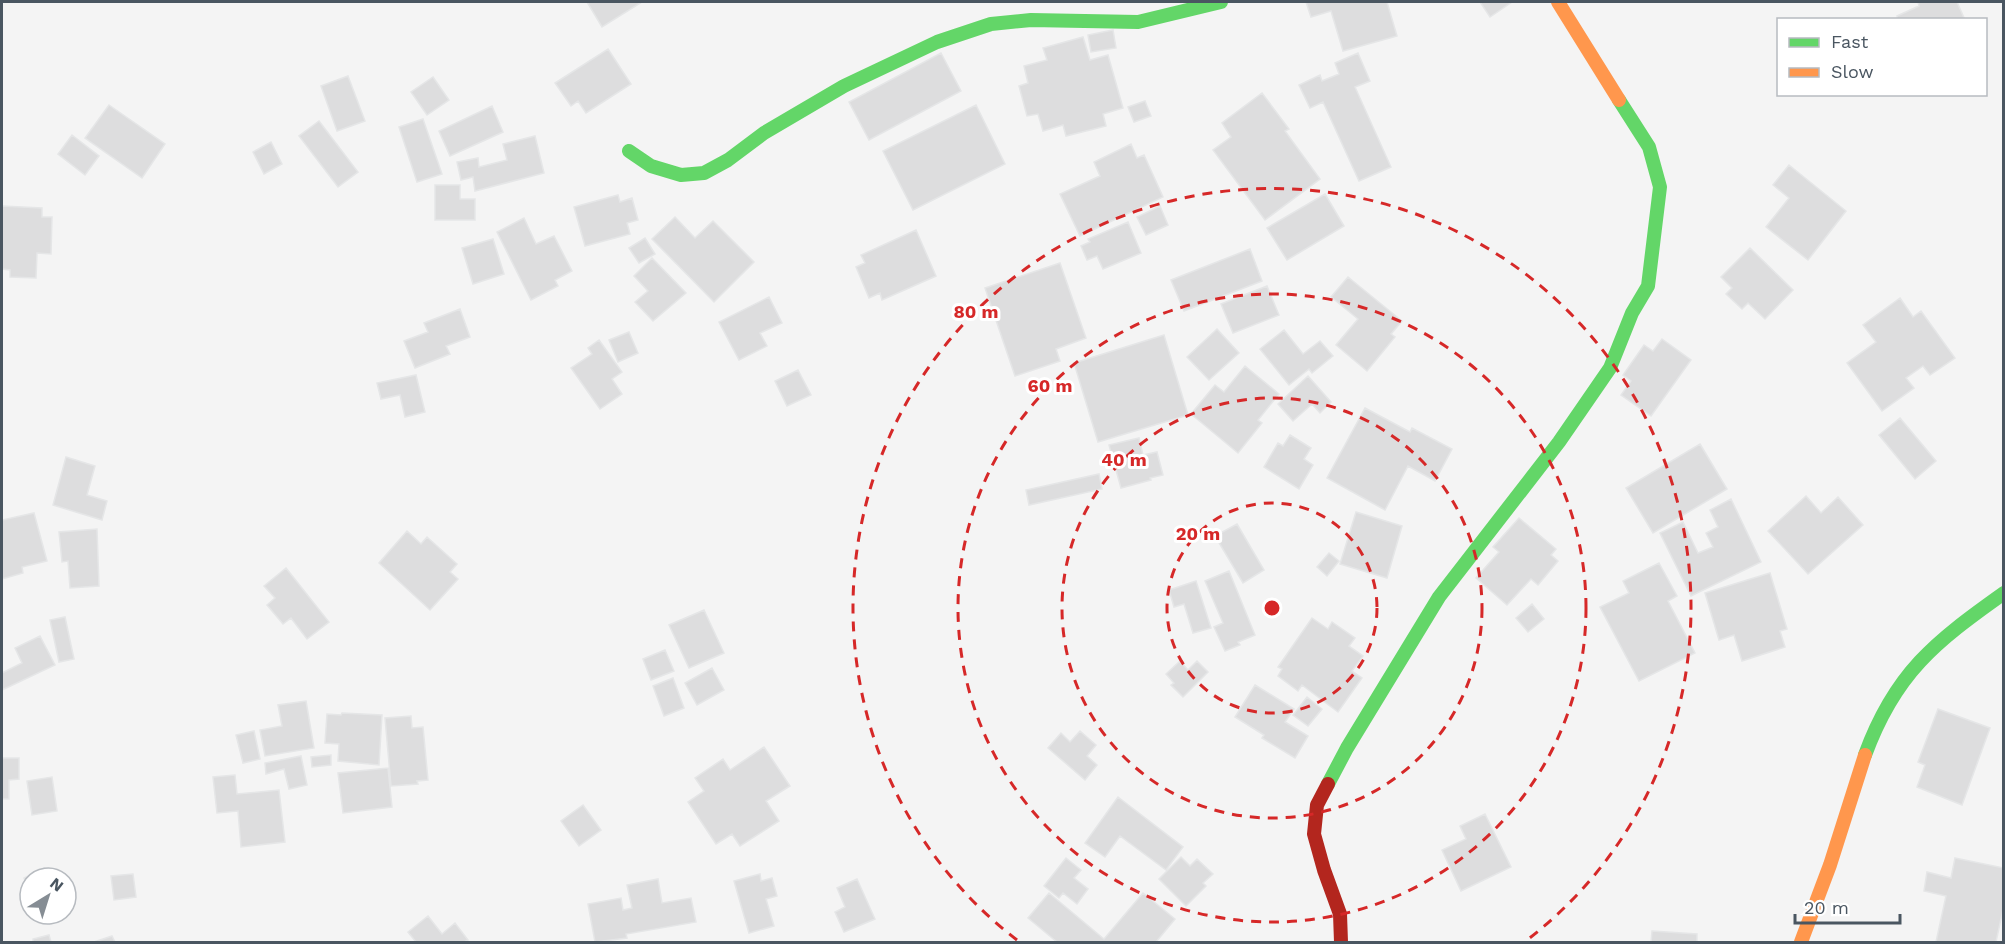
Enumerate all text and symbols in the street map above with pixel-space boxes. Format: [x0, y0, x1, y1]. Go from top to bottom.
legend [1777, 18, 1987, 96]
text: Fast [1831, 31, 1869, 52]
text: Slow [1831, 61, 1874, 82]
text: 80 m [954, 301, 998, 322]
text: 60 m [1028, 375, 1072, 396]
text: 40 m [1101, 449, 1147, 470]
text: 20 m [1176, 523, 1220, 544]
centre of rings [1262, 598, 1282, 618]
north arrow [18, 866, 78, 926]
text: N [46, 873, 67, 896]
scale bar [1795, 887, 1900, 925]
text: 20 m [1804, 897, 1849, 918]

